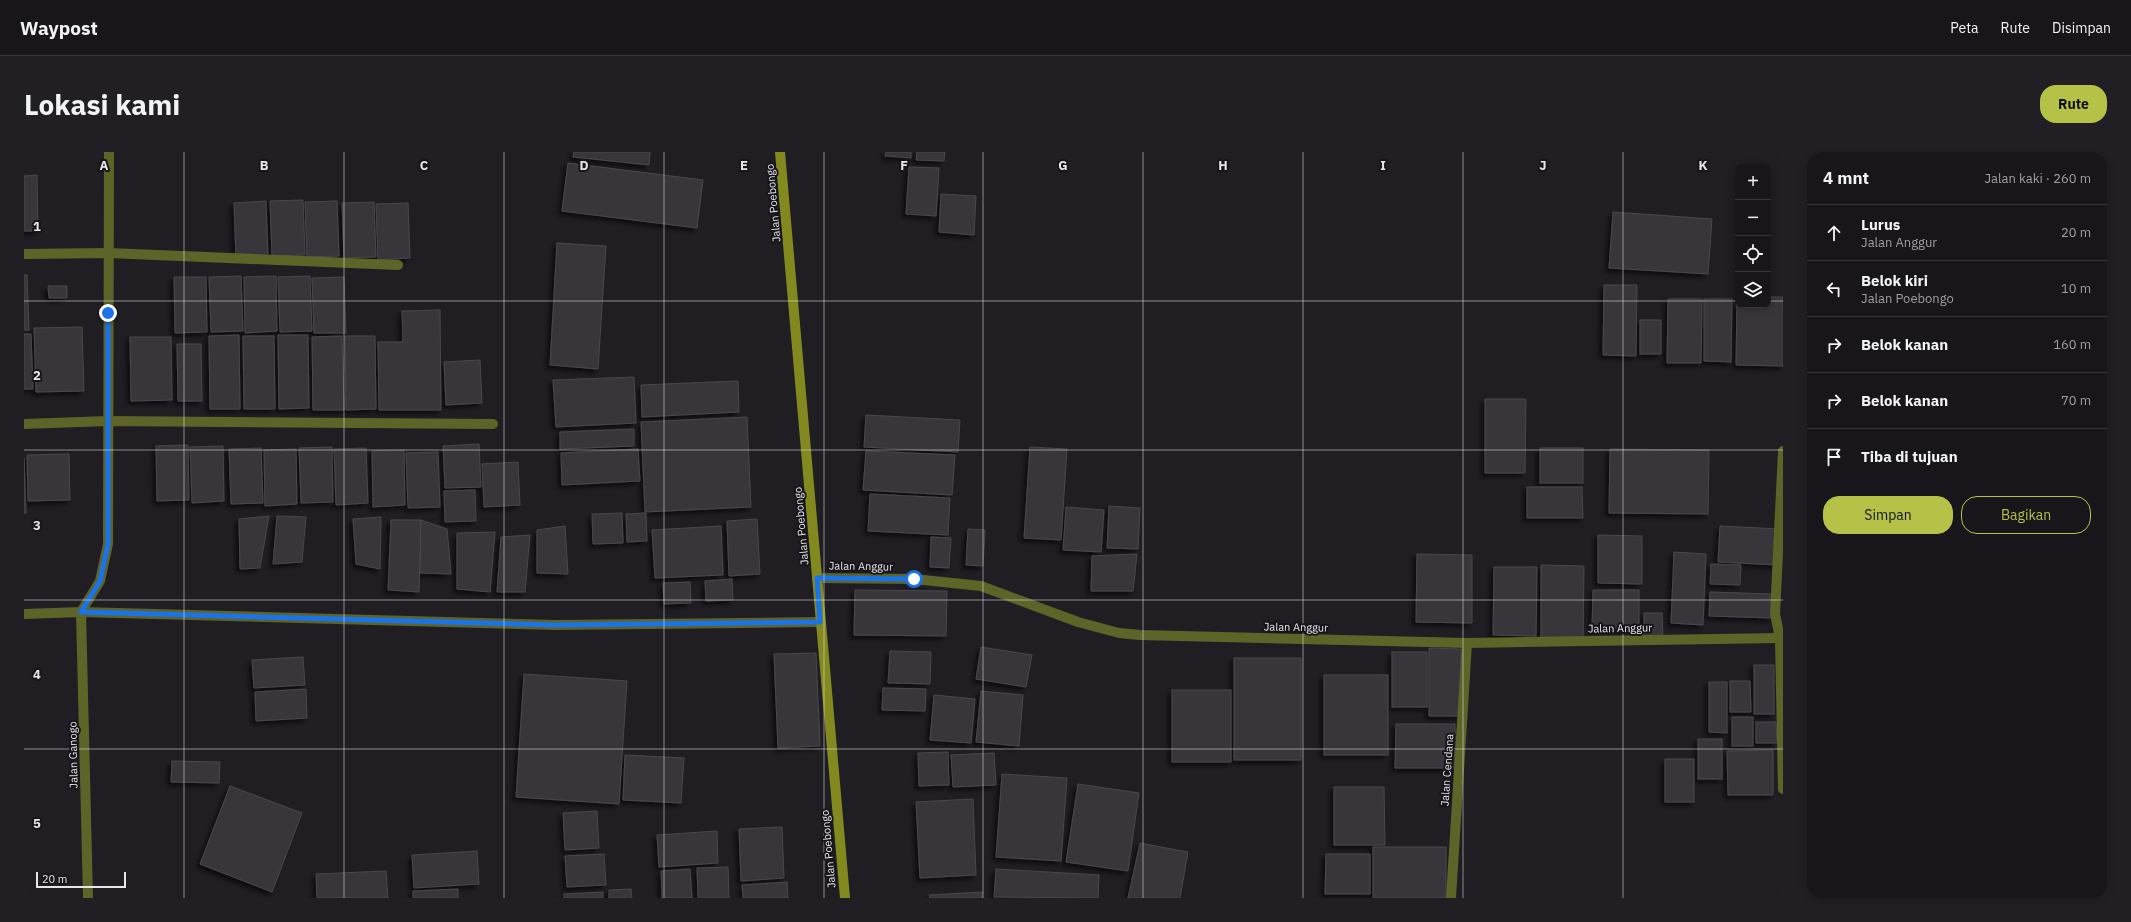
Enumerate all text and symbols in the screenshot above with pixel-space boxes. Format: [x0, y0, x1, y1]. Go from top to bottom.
text: Waypost [20, 16, 98, 40]
text: Peta [1950, 19, 1979, 37]
text: Rute [2001, 19, 2030, 37]
text: Disimpan [2052, 19, 2111, 37]
button: Rute [2040, 85, 2107, 123]
text: Lokasi kami [24, 86, 180, 123]
text: A [100, 157, 109, 174]
text: B [260, 157, 269, 174]
text: C [420, 157, 429, 174]
text: D [579, 157, 589, 174]
text: E [740, 157, 748, 174]
text: F [900, 157, 908, 174]
text: G [1058, 157, 1068, 174]
text: H [1218, 157, 1228, 174]
text: I [1380, 157, 1386, 174]
text: J [1539, 157, 1547, 174]
text: K [1698, 157, 1708, 174]
street label: Jalan Poebongo [763, 163, 783, 243]
map controls [1735, 164, 1771, 308]
button: + [1735, 164, 1771, 200]
text: 4 mnt [1823, 167, 1869, 189]
text: Jalan kaki · 260 m [1984, 170, 2091, 187]
button: − [1735, 200, 1771, 236]
text: Lurus [1861, 215, 1900, 234]
text: 1 [33, 218, 41, 235]
icon: ahead [1823, 222, 1845, 244]
text: 20 m [2061, 224, 2091, 241]
text: Jalan Anggur [1861, 234, 1937, 251]
button: locate [1735, 236, 1771, 272]
text: Belok kiri [1861, 271, 1928, 290]
button: layers [1735, 272, 1771, 308]
icon: left [1823, 278, 1845, 300]
text: 10 m [2061, 280, 2091, 297]
text: Jalan Poebongo [1861, 290, 1954, 307]
route end [99, 304, 117, 322]
icon: right [1823, 334, 1845, 356]
text: Belok kanan [1861, 335, 1948, 354]
text: 160 m [2053, 336, 2091, 353]
text: 2 [33, 367, 41, 384]
icon: right [1823, 390, 1845, 412]
text: Belok kanan [1861, 391, 1948, 410]
text: 70 m [2061, 392, 2091, 409]
icon: arrive [1823, 446, 1845, 468]
text: Tiba di tujuan [1861, 447, 1958, 466]
street label: Jalan Poebongo [791, 486, 811, 566]
button: Simpan [1823, 496, 1953, 534]
button: Bagikan [1961, 496, 2091, 534]
text: 3 [33, 517, 41, 534]
street label: Jalan Anggur [829, 558, 893, 574]
route start [905, 570, 923, 588]
street label: Jalan Anggur [1264, 619, 1328, 635]
street label: Jalan Anggur [1588, 620, 1652, 636]
text: 4 [33, 666, 41, 683]
street label: Jalan Ganogo [65, 721, 81, 789]
street label: Jalan Cendana [1437, 733, 1457, 807]
street label: Jalan Poebongo [818, 809, 838, 889]
text: 5 [33, 815, 41, 832]
scale bar [36, 870, 126, 889]
text: 20 m [42, 872, 67, 886]

